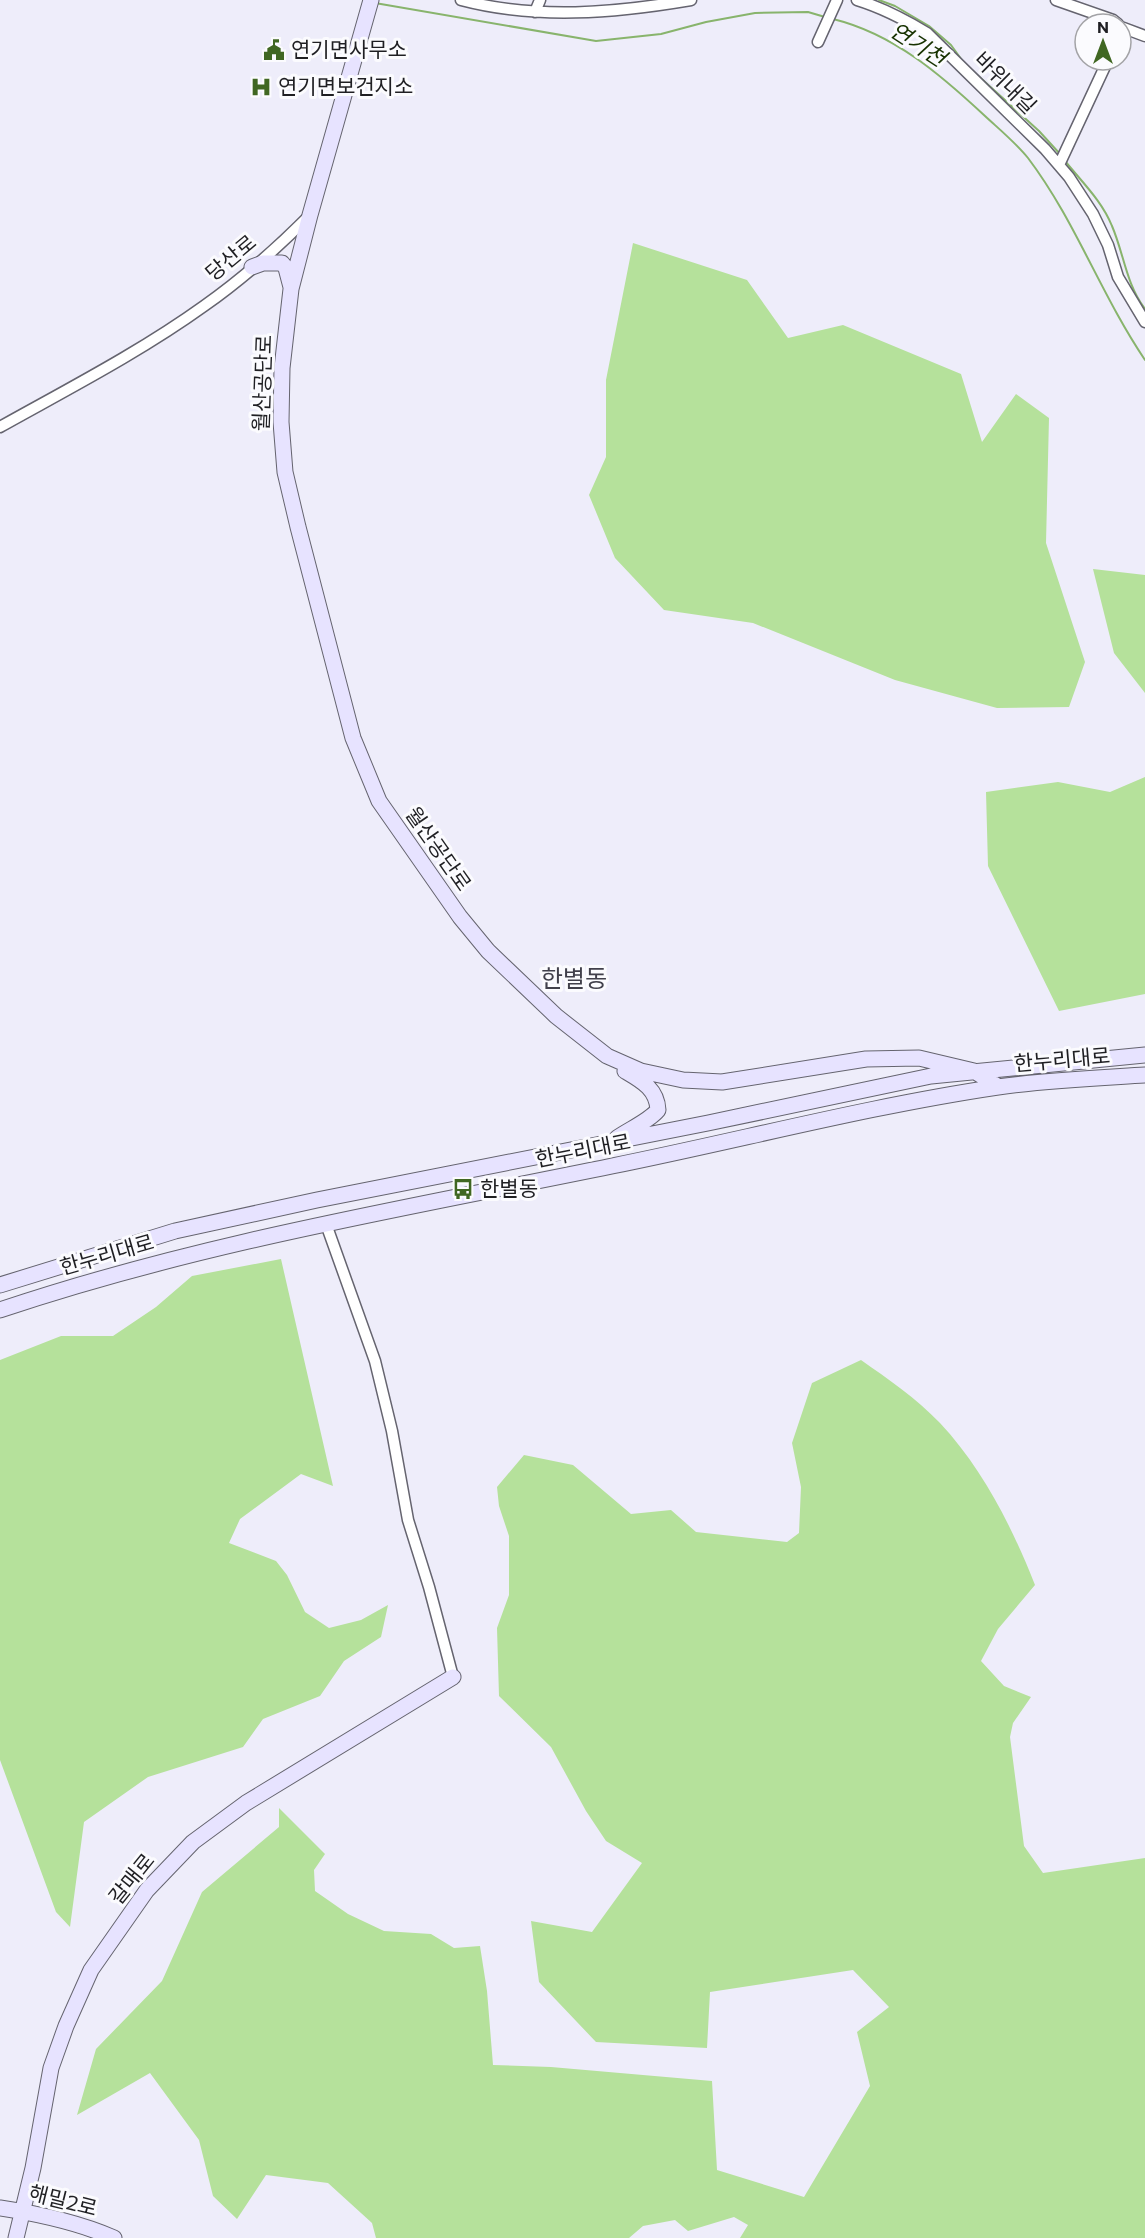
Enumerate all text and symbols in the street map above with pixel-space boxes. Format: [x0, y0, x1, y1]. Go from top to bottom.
north arrow [1073, 12, 1133, 72]
water label: 연기천 [885, 16, 953, 73]
text: N [1097, 17, 1109, 36]
place label: 연기면사무소 [291, 36, 407, 61]
public building icon: 연기면사무소 [262, 38, 286, 62]
street label: 바위내길 [970, 46, 1042, 118]
place label: 연기면보건지소 [278, 73, 413, 98]
hospital icon: 연기면보건지소 [249, 75, 273, 99]
street label: 당산로 [200, 229, 260, 285]
street label: 월산공단로 [247, 334, 276, 432]
street label: 월산공단로 [401, 801, 477, 895]
district label: 한별동 [541, 963, 607, 992]
street label: 한누리대로 [1013, 1042, 1111, 1075]
street label: 한누리대로 [533, 1128, 633, 1171]
place label: 한별동 [480, 1175, 538, 1200]
bus stop icon: 한별동 [451, 1177, 475, 1201]
street label: 한누리대로 [57, 1228, 156, 1279]
street label: 갈매로 [103, 1848, 159, 1908]
street label: 해밀2로 [27, 2179, 100, 2220]

